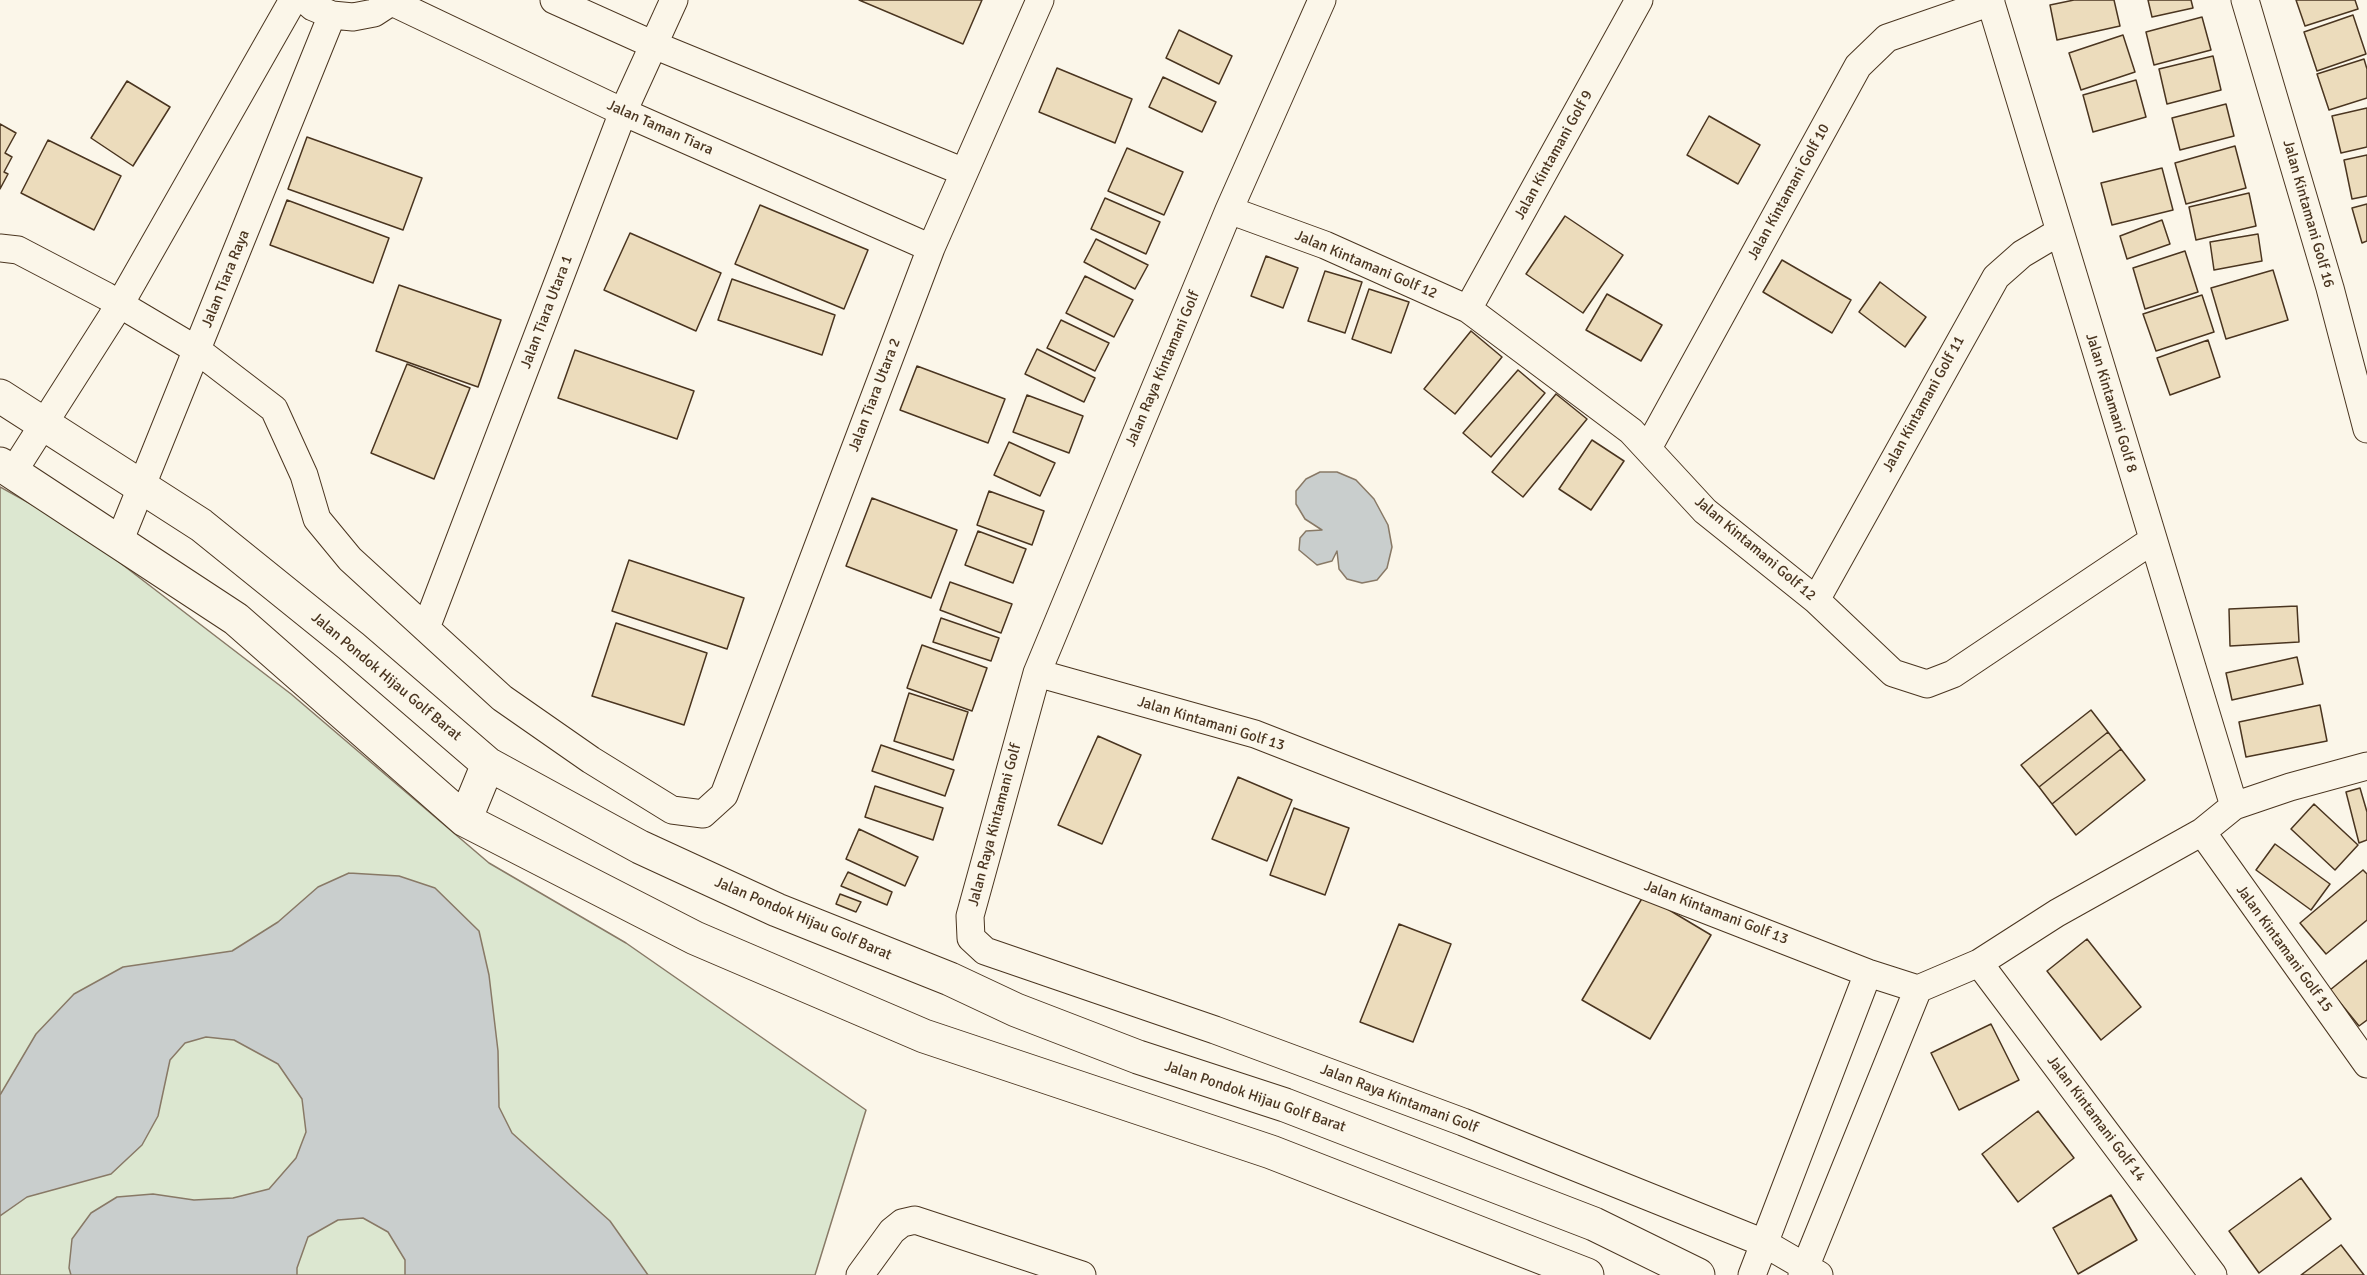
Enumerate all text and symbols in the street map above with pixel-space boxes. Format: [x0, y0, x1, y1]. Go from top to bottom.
street label: Jalan Kintamani Golf 9 [1511, 87, 1597, 223]
street label: Jalan Taman Tiara [604, 97, 716, 159]
street label: Jalan Kintamani Golf 10 [1744, 121, 1834, 263]
street label: Jalan Kintamani Golf 16 [2278, 138, 2338, 290]
street label: Jalan Kintamani Golf 12 [1292, 227, 1440, 303]
street label: Jalan Tiara Raya [198, 228, 254, 330]
street label: Jalan Tiara Utara 1 [517, 253, 577, 371]
street label: Jalan Raya Kintamani Golf [1122, 288, 1204, 450]
street label: Jalan Kintamani Golf 8 [2081, 331, 2141, 475]
street label: Jalan Kintamani Golf 11 [1879, 333, 1969, 475]
street label: Jalan Tiara Utara 2 [845, 336, 905, 454]
street label: Jalan Kintamani Golf 12 [1691, 493, 1819, 605]
street label: Jalan Pondok Hijau Golf Barat [307, 609, 465, 745]
street label: Jalan Kintamani Golf 13 [1135, 693, 1287, 755]
street label: Jalan Raya Kintamani Golf [965, 742, 1025, 908]
street label: Jalan Pondok Hijau Golf Barat [712, 874, 894, 964]
street label: Jalan Kintamani Golf 13 [1641, 877, 1791, 949]
street label: Jalan Kintamani Golf 15 [2232, 882, 2336, 1016]
street label: Jalan Kintamani Golf 14 [2043, 1053, 2149, 1185]
street label: Jalan Pondok Hijau Golf Barat [1162, 1057, 1348, 1137]
street label: Jalan Raya Kintamani Golf [1318, 1061, 1480, 1137]

